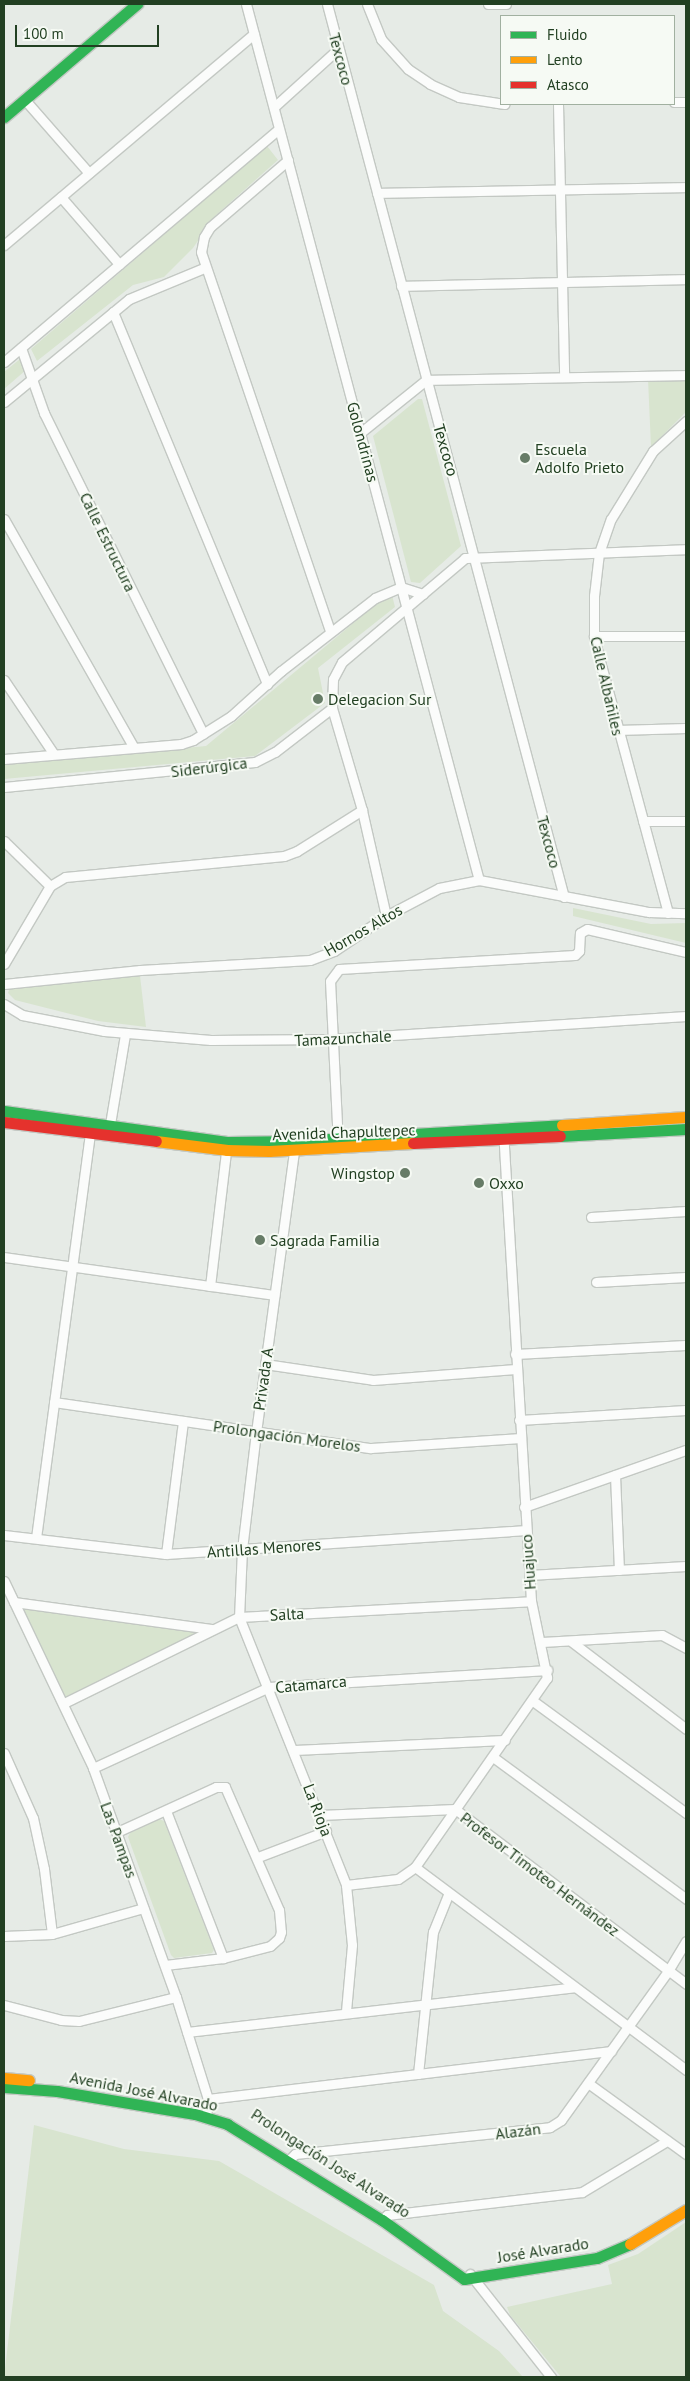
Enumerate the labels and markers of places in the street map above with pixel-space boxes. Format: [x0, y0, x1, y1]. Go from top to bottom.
place label: Escuela Adolfo Prieto [535, 439, 624, 477]
marker: Escuela Adolfo Prieto [519, 452, 531, 464]
place label: Delegacion Sur [328, 689, 431, 709]
marker: Delegacion Sur [312, 693, 324, 705]
place label: Wingstop [331, 1163, 395, 1183]
marker: Wingstop [399, 1167, 411, 1179]
place label: Oxxo [489, 1173, 524, 1193]
marker: Oxxo [473, 1177, 485, 1189]
place label: Sagrada Familia [270, 1230, 380, 1250]
marker: Sagrada Familia [254, 1234, 266, 1246]

